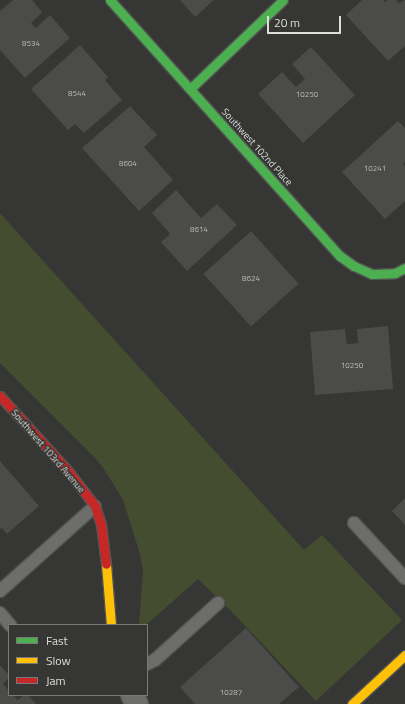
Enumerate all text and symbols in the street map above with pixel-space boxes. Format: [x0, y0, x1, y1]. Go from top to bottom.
scale bar [269, 8, 343, 34]
text: 20 m [274, 13, 300, 32]
house number: 8534 [22, 39, 40, 49]
house number: 8544 [68, 89, 86, 99]
house number: 10250 [296, 90, 318, 100]
street label: Southwest 102nd Place [219, 106, 295, 188]
house number: 8604 [119, 159, 137, 169]
house number: 10241 [364, 164, 386, 174]
house number: 8614 [190, 225, 208, 235]
house number: 8624 [242, 274, 260, 284]
house number: 10250 [341, 361, 363, 371]
street label: Southwest 103rd Avenue [8, 407, 88, 495]
legend [8, 624, 148, 696]
text: Fast [46, 631, 68, 650]
text: Slow [46, 651, 71, 670]
text: Jam [46, 671, 66, 690]
house number: 10287 [220, 688, 242, 698]

